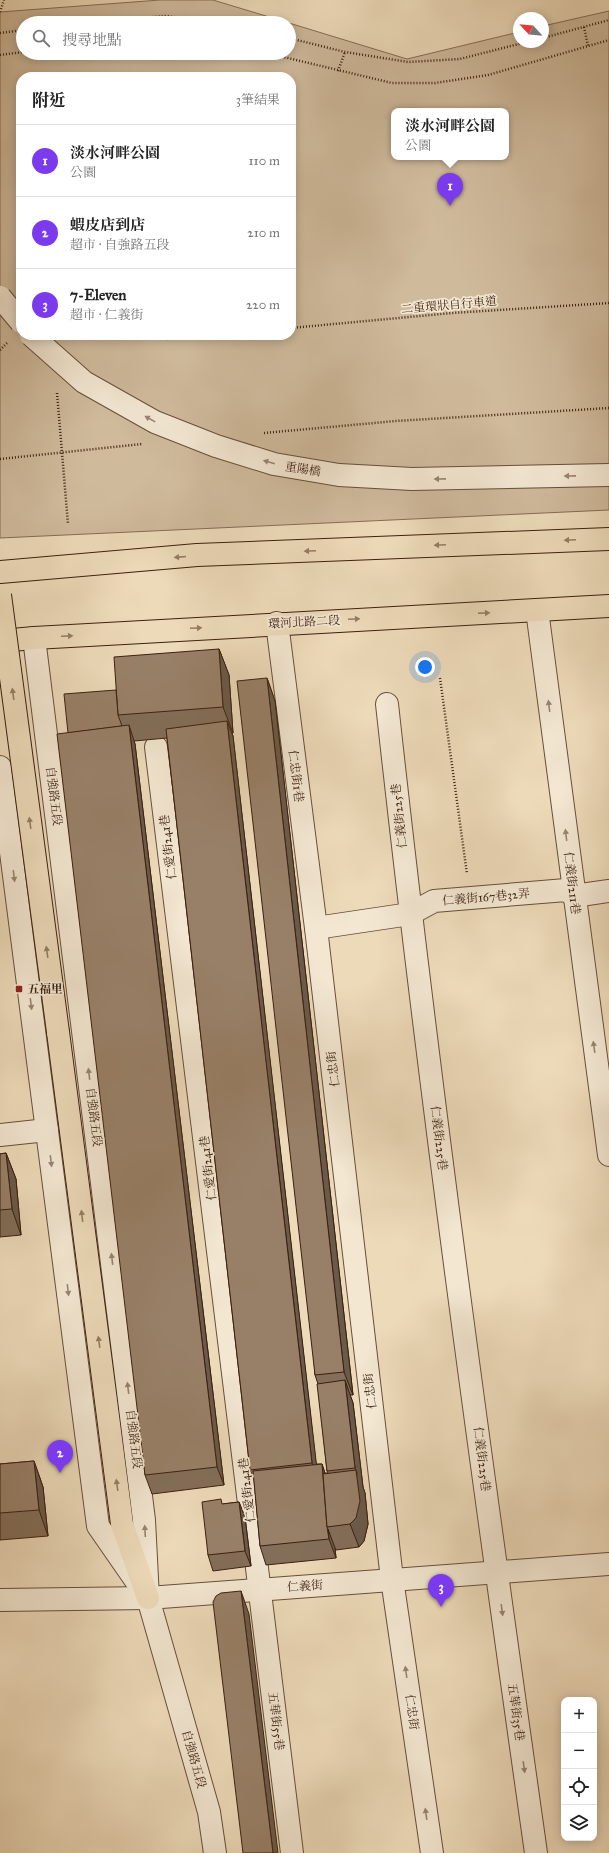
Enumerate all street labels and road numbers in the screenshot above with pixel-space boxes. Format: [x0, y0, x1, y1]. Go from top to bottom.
street label: 二重環狀自行車道 [401, 294, 497, 316]
street label: 重陽橋 [284, 459, 322, 479]
street label: 環河北路二段 [268, 613, 340, 631]
street label: 仁忠街1巷 [286, 749, 306, 803]
street label: 自強路五段 [43, 765, 65, 827]
street label: 仁義街225巷 [389, 783, 409, 849]
street label: 仁愛街241巷 [157, 814, 179, 880]
street label: 仁義街211巷 [561, 851, 583, 915]
street label: 仁義街167巷32弄 [442, 886, 530, 908]
street label: 仁忠街 [324, 1049, 342, 1088]
street label: 自強路五段 [83, 1086, 105, 1148]
street label: 仁義街225巷 [428, 1105, 450, 1171]
street label: 仁愛街241巷 [197, 1135, 219, 1201]
street label: 仁忠街 [361, 1371, 379, 1410]
street label: 自強路五段 [123, 1408, 145, 1470]
street label: 仁義街225巷 [471, 1426, 493, 1492]
street label: 仁愛街241巷 [236, 1457, 258, 1523]
street label: 仁義街 [287, 1578, 324, 1594]
street label: 五華街35巷 [505, 1682, 527, 1742]
street label: 五華街55巷 [265, 1691, 287, 1751]
street label: 仁忠街 [403, 1693, 422, 1732]
street label: 自強路五段 [179, 1728, 209, 1790]

